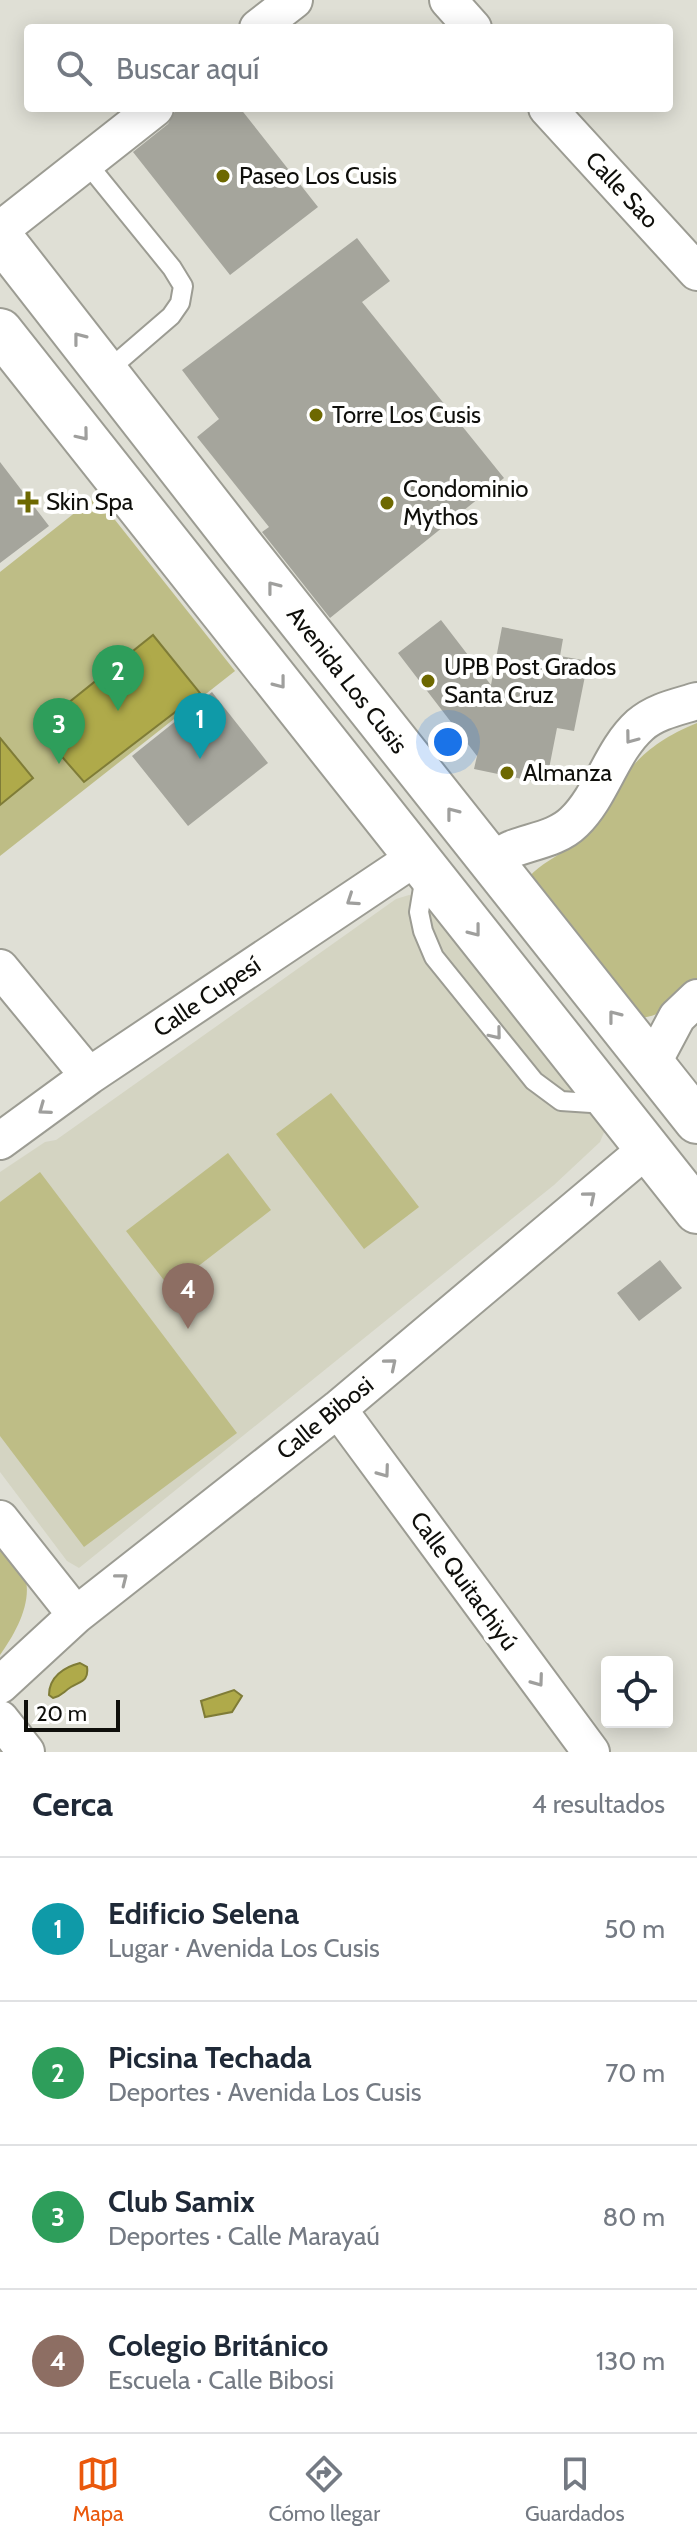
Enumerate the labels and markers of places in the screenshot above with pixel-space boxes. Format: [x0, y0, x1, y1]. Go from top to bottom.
place label: Paseo Los Cusis [239, 161, 397, 190]
marker: Paseo Los Cusis [214, 167, 232, 185]
place label: Torre Los Cusis [332, 400, 481, 429]
marker: Torre Los Cusis [307, 406, 325, 424]
place label: Condominio Mythos [403, 474, 528, 531]
place label: Skin Spa [46, 487, 134, 516]
marker: Skin Spa [17, 491, 39, 513]
marker: Condominio Mythos [378, 494, 396, 512]
pin: 2 [92, 645, 144, 711]
place label: UPB Post Grados Santa Cruz [444, 652, 616, 709]
marker: UPB Post Grados Santa Cruz [419, 672, 437, 690]
pin: 1 [174, 693, 226, 759]
pin: 3 [33, 698, 85, 764]
place label: Almanza [523, 758, 613, 787]
marker: Almanza [498, 764, 516, 782]
pin: 4 [162, 1263, 214, 1329]

